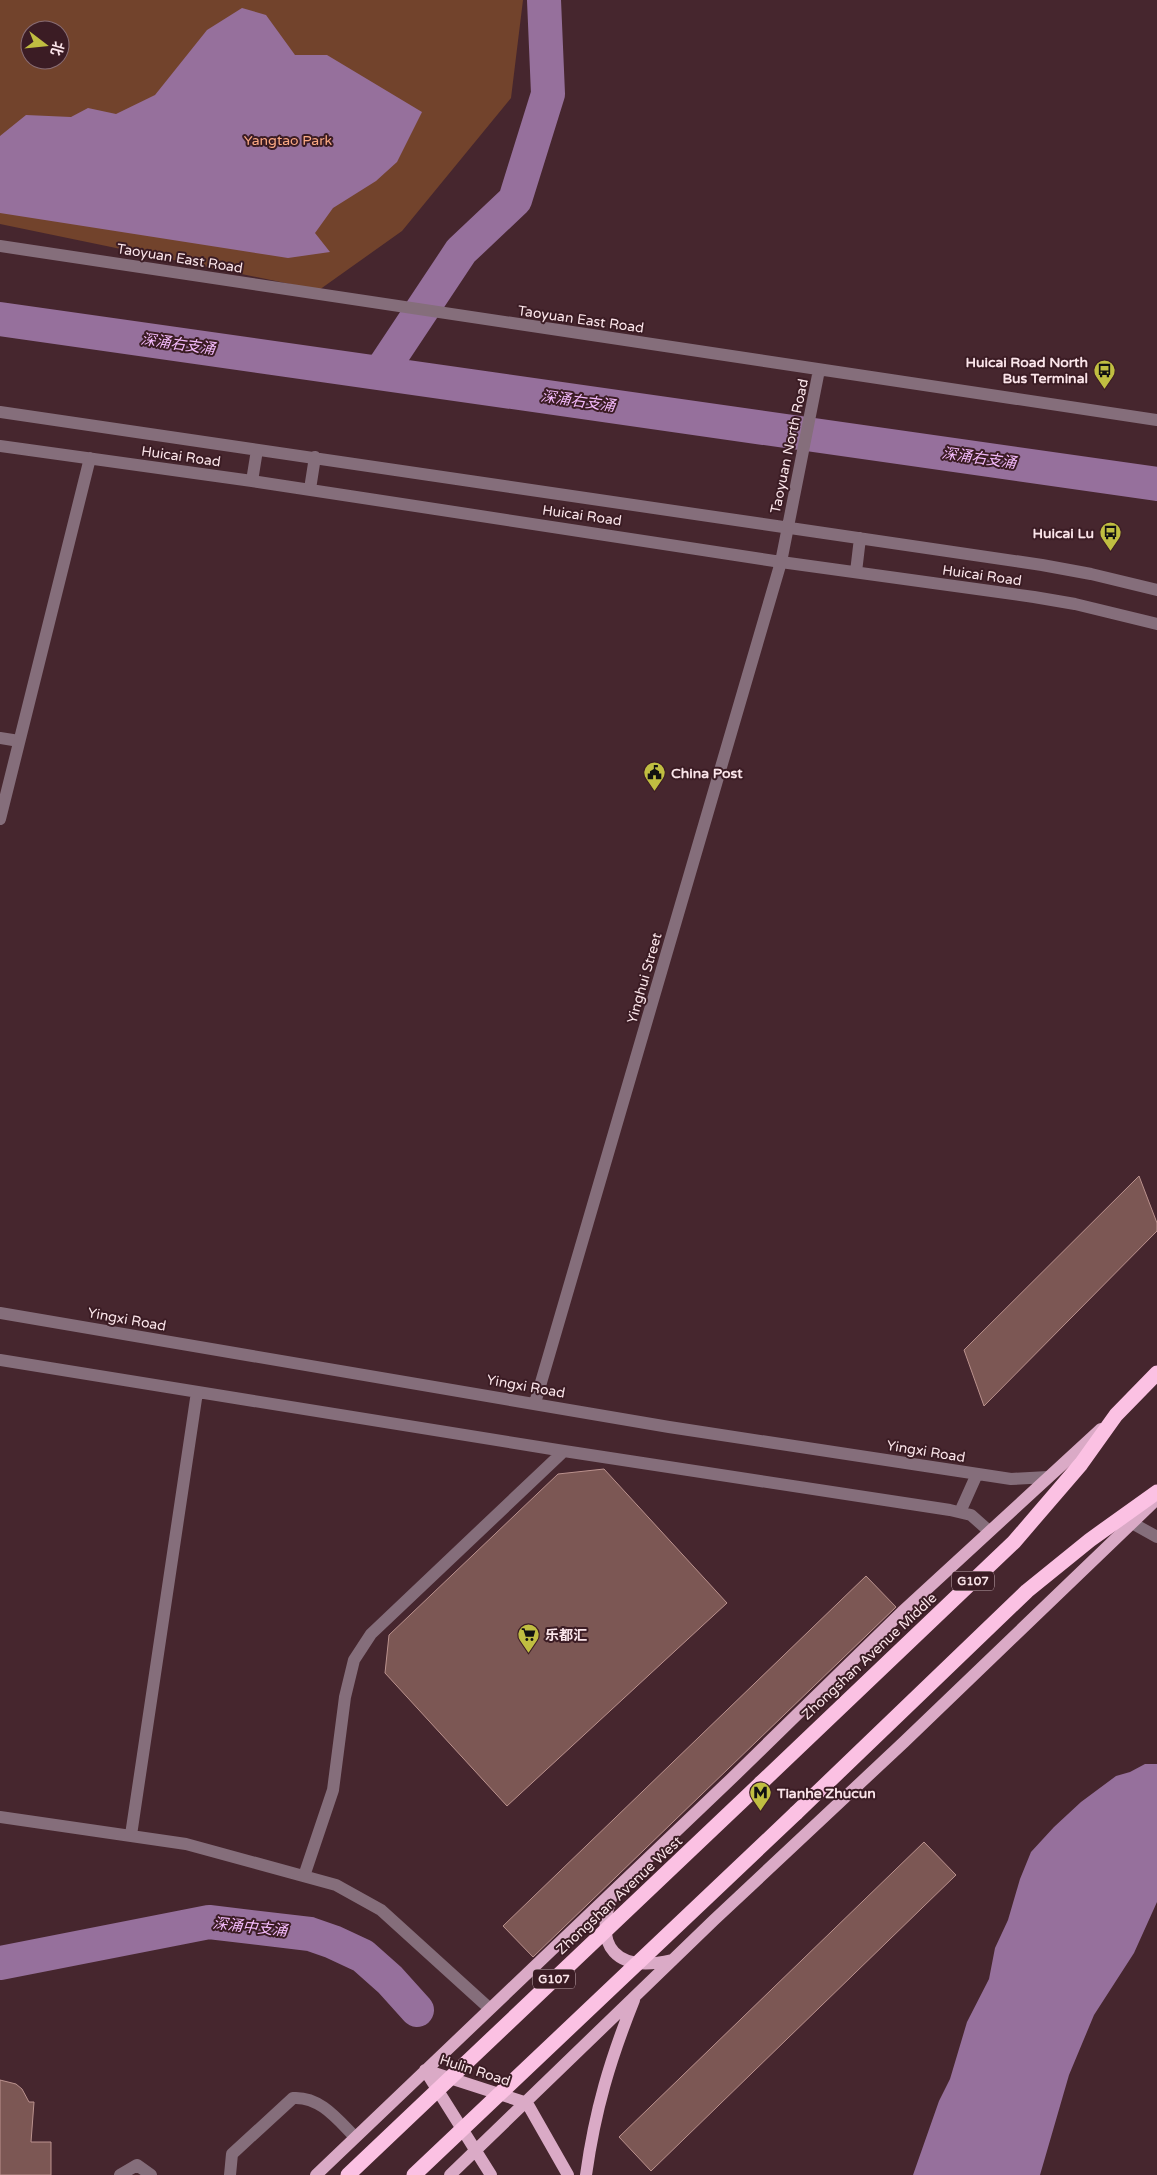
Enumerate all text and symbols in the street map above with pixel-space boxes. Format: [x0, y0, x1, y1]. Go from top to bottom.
north arrow [20, 20, 70, 70]
text: 北 [47, 39, 67, 58]
park label: Yangtao Park [244, 132, 333, 149]
street label: Taoyuan East Road [116, 240, 244, 277]
street label: Taoyuan East Road [517, 302, 645, 337]
water label: 深涌右支涌 [140, 330, 218, 358]
place label: Huicai Road North Bus Terminal [966, 354, 1088, 387]
bus stop icon: Huicai Road North Bus Terminal [1092, 358, 1116, 389]
street label: Taoyuan North Road [767, 377, 812, 515]
water label: 深涌右支涌 [540, 387, 618, 415]
street label: Huicai Road [140, 443, 222, 470]
water label: 深涌右支涌 [941, 444, 1019, 472]
street label: Huicai Road [541, 502, 623, 529]
bus stop icon: Huicai Lu [1098, 521, 1122, 552]
place label: Huicai Lu [1033, 525, 1094, 542]
street label: Huicai Road [941, 562, 1023, 589]
public building icon: China Post [643, 761, 667, 792]
place label: China Post [671, 765, 743, 782]
street label: Yinghui Street [623, 930, 666, 1026]
street label: Yingxi Road [86, 1304, 167, 1335]
street label: Yingxi Road [485, 1371, 566, 1402]
street label: Yingxi Road [885, 1437, 966, 1466]
road number: G107 [952, 1572, 994, 1590]
street label: Zhongshan Avenue Middle [798, 1589, 940, 1723]
supermarket icon: 乐都汇 [517, 1623, 541, 1654]
place label: 乐都汇 [545, 1627, 587, 1644]
metro station icon: Tianhe Zhucun [749, 1781, 773, 1812]
place label: Tianhe Zhucun [776, 1785, 876, 1802]
street label: Zhongshan Avenue West [553, 1832, 686, 1958]
water label: 深涌中支涌 [212, 1914, 290, 1940]
road number: G107 [533, 1970, 575, 1988]
street label: Hulin Road [437, 2051, 512, 2090]

